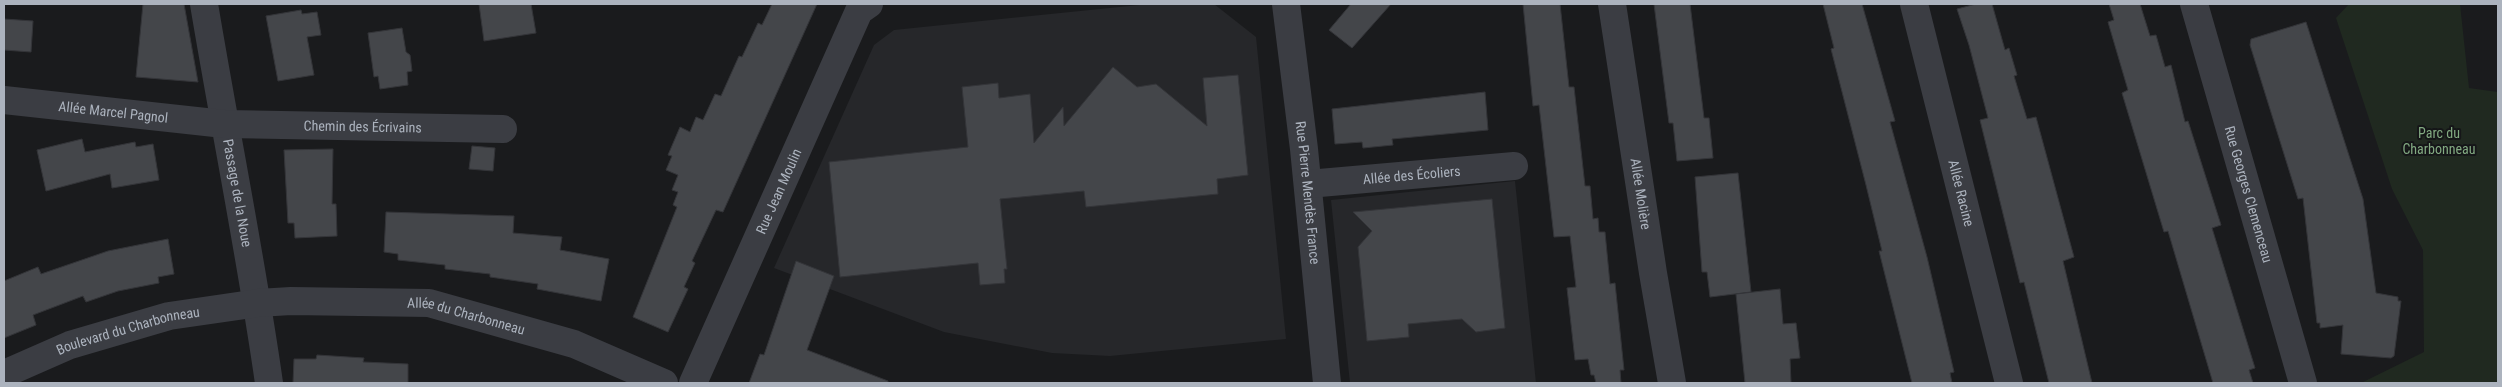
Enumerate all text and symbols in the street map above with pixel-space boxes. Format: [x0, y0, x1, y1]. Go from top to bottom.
street label: Allée Marcel Pagnol [58, 98, 169, 126]
street label: Chemin des Écrivains [304, 117, 422, 136]
street label: Rue Pierre Mendès France [1293, 120, 1323, 265]
street label: Rue Georges Clemenceau [2222, 124, 2276, 264]
park label: Parc du Charbonneau [2402, 125, 2476, 157]
street label: Passage de la Noue [220, 138, 255, 249]
street label: Rue Jean Moulin [753, 146, 805, 236]
street label: Allée Molière [1628, 157, 1654, 231]
street label: Allée Racine [1945, 158, 1978, 229]
street label: Allée des Écoliers [1362, 163, 1461, 187]
street label: Allée du Charbonneau [407, 295, 527, 338]
street label: Boulevard du Charbonneau [54, 304, 201, 358]

